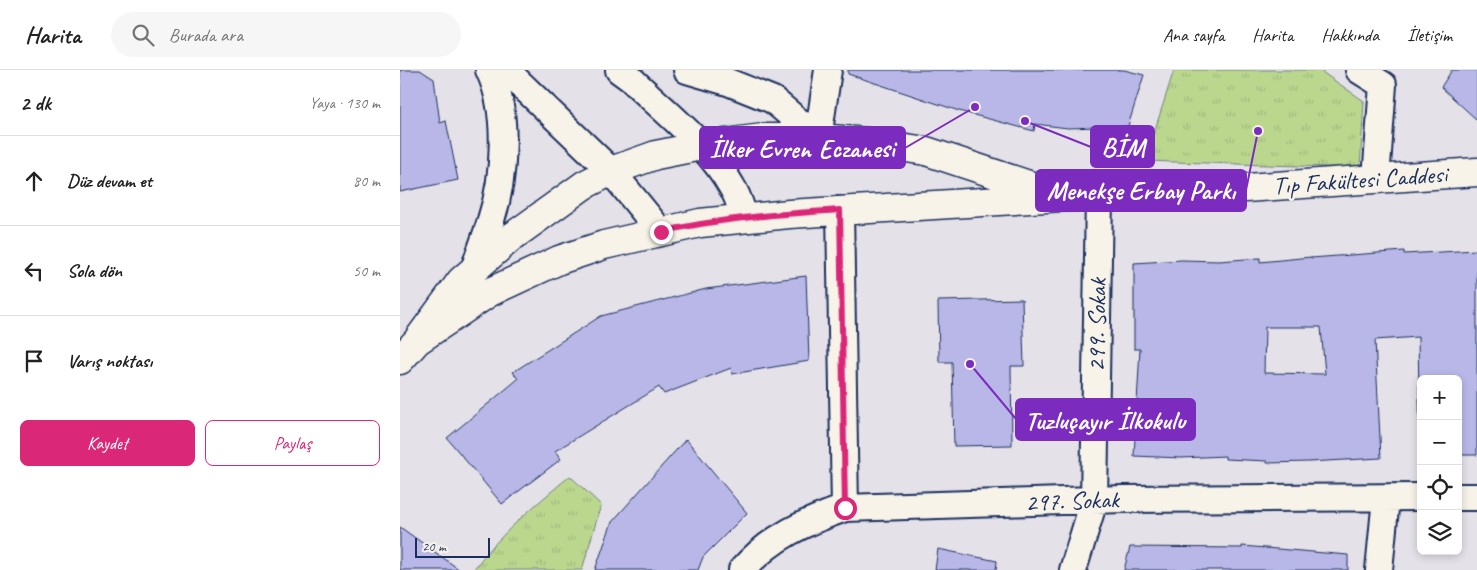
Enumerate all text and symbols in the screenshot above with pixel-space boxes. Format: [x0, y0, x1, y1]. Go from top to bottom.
search box [111, 12, 461, 57]
text: Harita [25, 20, 81, 50]
icon: search [129, 21, 157, 49]
text: Burada ara [169, 23, 243, 47]
text: Ana sayfa [1163, 24, 1224, 46]
text: Harita [1252, 24, 1293, 46]
text: Hakkında [1321, 24, 1379, 46]
text: İletişim [1407, 24, 1452, 46]
text: 2 dk [20, 90, 51, 116]
text: Yaya · 130 m [309, 93, 380, 113]
callout: BİM [1091, 126, 1154, 167]
callout: İlker Evren Eczanesi [700, 127, 905, 168]
text: BİM [1102, 131, 1148, 164]
text: İlker Evren Eczanesi [709, 132, 897, 165]
street label: Tıp Fakültesi Caddesi [1272, 158, 1451, 202]
icon: ahead [20, 167, 48, 195]
text: Düz devam et [67, 169, 152, 193]
callout: Menekşe Erbay Parkı [1036, 170, 1246, 211]
text: 80 m [353, 171, 380, 191]
text: Menekşe Erbay Parkı [1047, 174, 1237, 207]
route end [650, 221, 673, 244]
icon: left [20, 257, 48, 285]
text: Sola dön [67, 259, 122, 283]
text: 50 m [353, 261, 380, 281]
street label: 299. Sokak [1080, 276, 1114, 372]
icon: arrive [20, 347, 48, 375]
text: Varış noktası [67, 349, 152, 373]
map controls [1417, 375, 1462, 555]
button: + [1417, 375, 1462, 420]
callout: Tuzluçayır İlkokulu [1016, 399, 1195, 440]
text: Tuzluçayır İlkokulu [1025, 404, 1187, 437]
button: Kaydet [20, 420, 195, 466]
button: Paylaş [205, 420, 380, 466]
button: − [1417, 420, 1462, 465]
button: locate [1417, 465, 1462, 510]
street label: 297. Sokak [1025, 483, 1121, 519]
route start [834, 497, 857, 520]
button: layers [1417, 510, 1462, 555]
scale bar [415, 535, 490, 558]
text: 20 m [422, 538, 446, 555]

